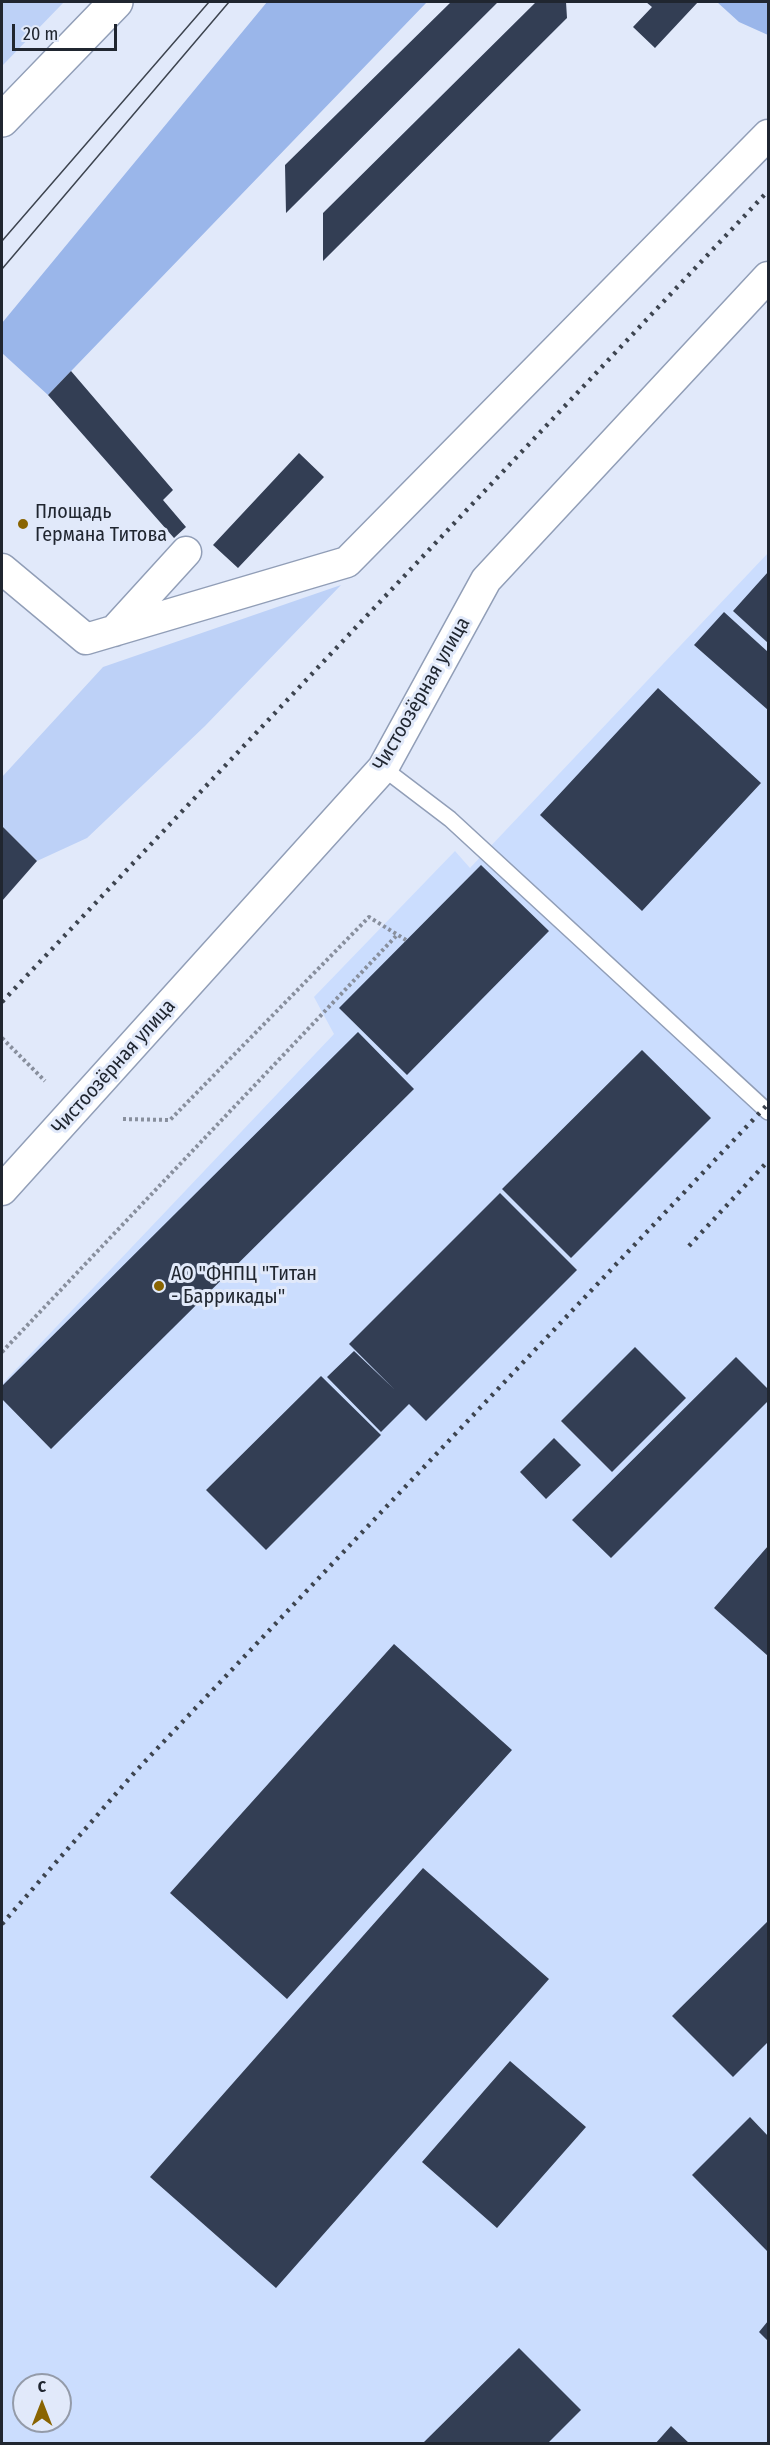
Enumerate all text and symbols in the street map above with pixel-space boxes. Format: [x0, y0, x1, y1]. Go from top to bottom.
scale bar [15, 12, 120, 50]
text: 20 m [23, 23, 58, 45]
place label: Площадь Германа Титова [35, 500, 167, 547]
marker: Площадь Германа Титова [16, 517, 30, 531]
street label: Чистоозёрная улица [368, 613, 476, 775]
street label: Чистоозёрная улица [47, 995, 181, 1139]
place label: АО "ФНПЦ "Титан - Баррикады" [171, 1262, 317, 1309]
marker: АО "ФНПЦ "Титан - Баррикады" [152, 1279, 166, 1293]
north arrow [12, 2373, 72, 2433]
text: С [38, 2377, 46, 2396]

